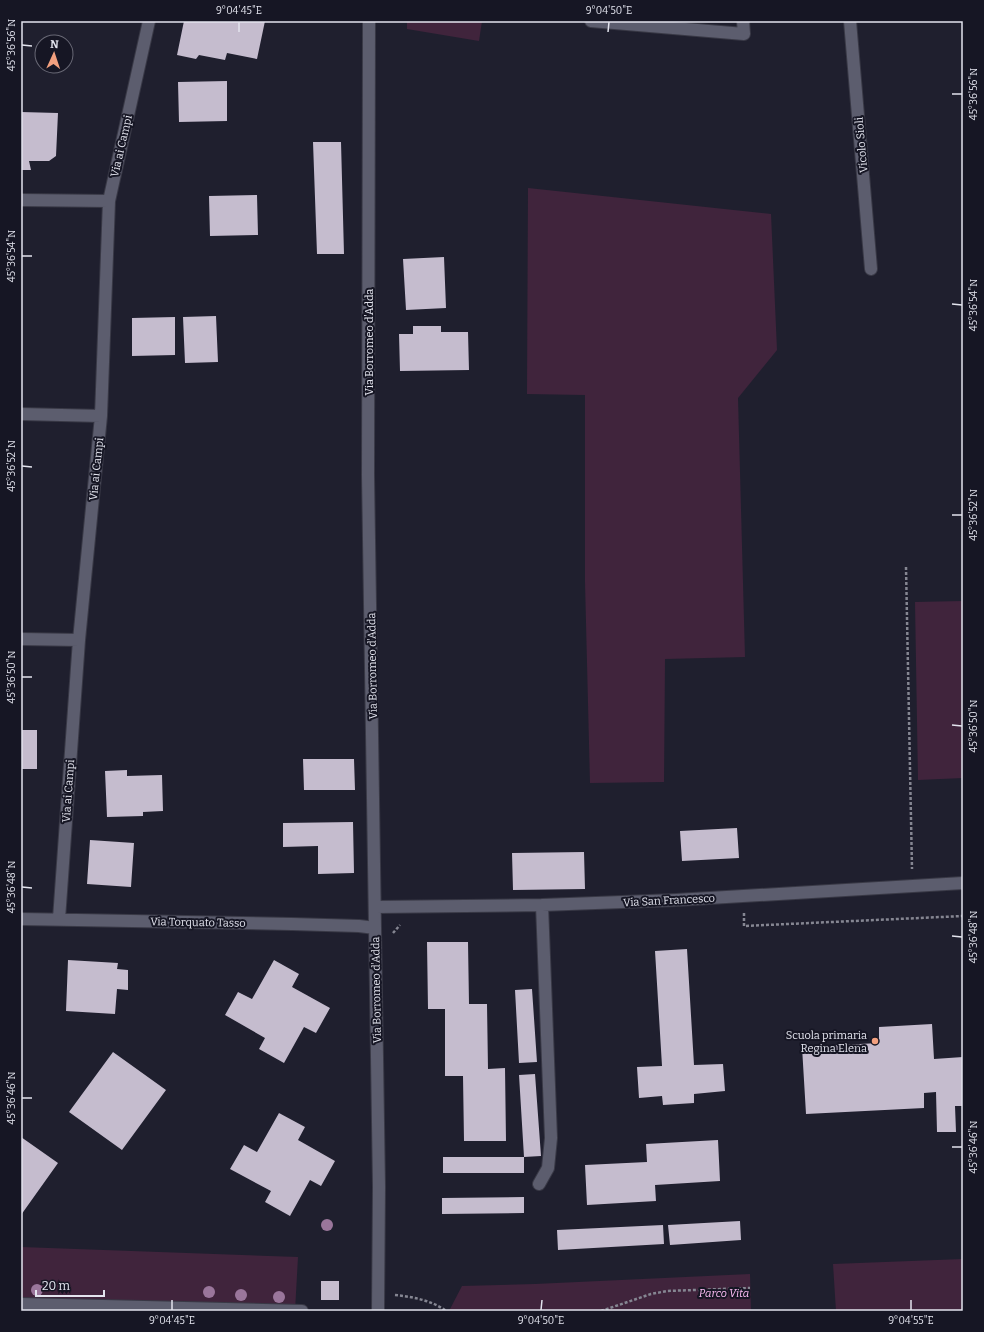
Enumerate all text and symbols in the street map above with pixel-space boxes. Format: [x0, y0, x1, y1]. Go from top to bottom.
text: 9°04'45"E [216, 5, 262, 17]
text: 9°04'50"E [586, 5, 632, 17]
text: 45°36'56"N [6, 19, 18, 71]
north arrow [34, 34, 74, 74]
text: N [50, 38, 60, 51]
text: 45°36'56"N [968, 68, 980, 120]
street label: Via ai Campi [108, 113, 135, 178]
street label: Vicolo Sioli [853, 116, 870, 174]
text: 45°36'54"N [6, 230, 18, 282]
text: 45°36'54"N [968, 279, 980, 331]
street label: Via Borromeo d'Adda [363, 289, 376, 395]
street label: Via ai Campi [87, 436, 106, 501]
text: 45°36'52"N [6, 440, 18, 492]
text: 45°36'52"N [968, 489, 980, 541]
street label: Via Borromeo d'Adda [365, 613, 380, 719]
text: 45°36'50"N [6, 650, 18, 703]
text: 45°36'50"N [968, 699, 980, 752]
street label: Via ai Campi [60, 758, 77, 823]
text: 45°36'48"N [6, 861, 18, 913]
street label: Via San Francesco [623, 892, 715, 909]
text: 45°36'48"N [968, 911, 980, 963]
street label: Via Torquato Tasso [150, 915, 246, 930]
street label: Via Borromeo d'Adda [369, 937, 384, 1043]
place label: Scuola primaria Regina Elena [786, 1029, 867, 1055]
marker: Scuola primaria Regina Elena [870, 1036, 880, 1046]
text: 45°36'46"N [6, 1072, 18, 1124]
text: 45°36'46"N [968, 1121, 980, 1173]
scale bar [36, 1272, 104, 1298]
text: 20 m [42, 1279, 71, 1293]
park label: Parco Vita [699, 1287, 749, 1300]
text: 9°04'45"E [149, 1315, 195, 1327]
text: 9°04'50"E [518, 1315, 564, 1327]
text: 9°04'55"E [888, 1315, 934, 1327]

